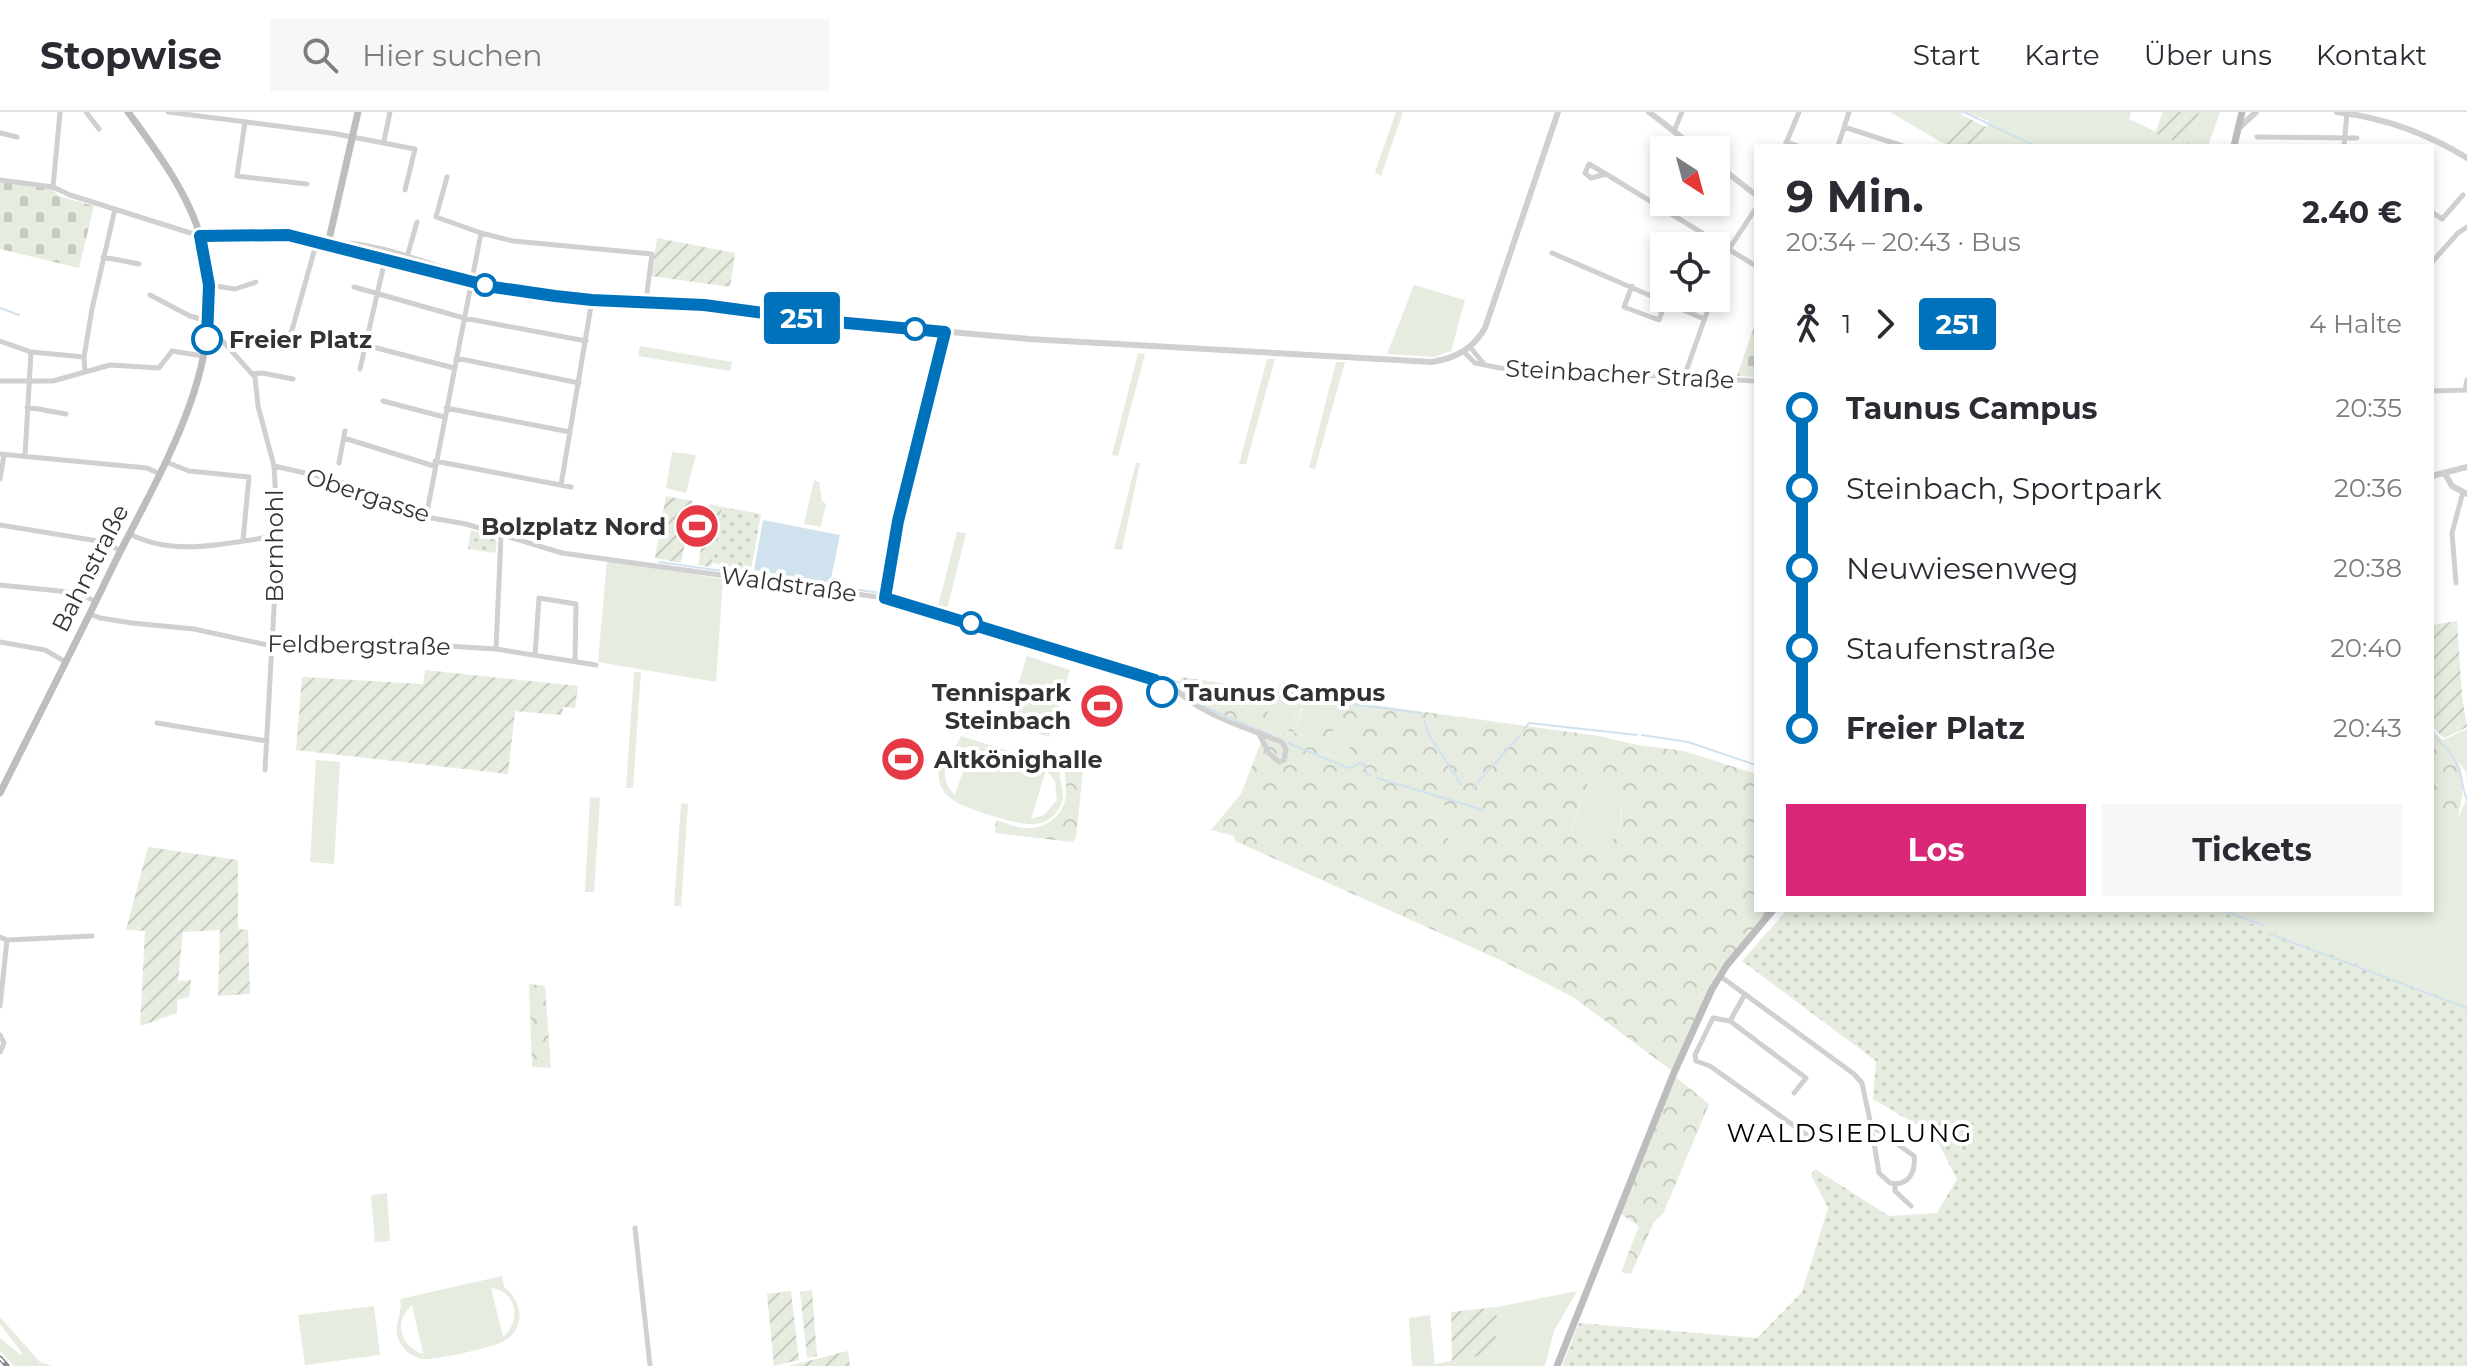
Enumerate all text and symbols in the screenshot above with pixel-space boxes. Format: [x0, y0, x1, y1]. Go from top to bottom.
search box [270, 19, 830, 91]
text: Stopwise [40, 32, 222, 79]
icon: search [298, 33, 342, 77]
text: Hier suchen [362, 37, 543, 74]
text: Start [1913, 38, 1980, 72]
text: Karte [2024, 38, 2100, 72]
text: Über uns [2144, 38, 2272, 72]
text: Kontakt [2316, 38, 2427, 72]
north arrow [1650, 136, 1730, 216]
map controls [1650, 136, 1730, 312]
text: 9 Min. [1786, 169, 1924, 223]
text: 2.40 € [2302, 194, 2402, 231]
text: 20:34 – 20:43 · Bus [1786, 226, 2021, 258]
button: locate [1650, 232, 1730, 312]
unlabelled marker [474, 274, 496, 296]
line badge: 251 [756, 292, 848, 344]
text: 251 [780, 301, 824, 335]
icon: walk [1786, 302, 1830, 346]
icon: forward [1863, 302, 1907, 346]
text: 251 [1935, 307, 1980, 341]
text: 1 [1842, 308, 1851, 340]
text: 4 Halte [2309, 308, 2402, 340]
unlabelled marker [904, 318, 926, 340]
marker: Freier Platz [192, 324, 222, 354]
place label: Freier Platz [229, 325, 372, 354]
street label: Steinbacher Straße [1505, 354, 1735, 394]
text: Taunus Campus [1846, 390, 2097, 427]
text: 20:35 [2335, 392, 2402, 424]
street label: Obergasse [302, 461, 434, 529]
text: Steinbach, Sportpark [1846, 470, 2162, 507]
text: 20:36 [2334, 472, 2402, 504]
street label: Bornhohl [260, 490, 289, 602]
street label: Bahnstraße [45, 499, 135, 637]
sports icon: Bolzplatz Nord [673, 502, 721, 550]
place label: Bolzplatz Nord [481, 512, 666, 541]
text: Neuwiesenweg [1846, 550, 2079, 587]
text: 20:38 [2333, 552, 2402, 584]
street label: Waldstraße [719, 560, 859, 608]
unlabelled marker [960, 612, 982, 634]
street label: Feldbergstraße [267, 629, 451, 661]
text: Staufenstraße [1846, 630, 2056, 667]
text: 20:40 [2330, 632, 2402, 664]
marker: Taunus Campus [1147, 677, 1177, 707]
place label: Tennispark Steinbach [932, 678, 1071, 735]
place label: Taunus Campus [1184, 678, 1385, 707]
sports icon: Tennispark Steinbach [1078, 682, 1126, 730]
text: Freier Platz [1846, 710, 2025, 747]
text: 20:43 [2333, 712, 2402, 744]
sports icon: Altkönighalle [879, 735, 927, 783]
place label: Altkönighalle [933, 745, 1103, 774]
button: Los [1786, 804, 2086, 896]
button: Tickets [2102, 804, 2402, 896]
district label: WALDSIEDLUNG [1727, 1117, 1973, 1149]

